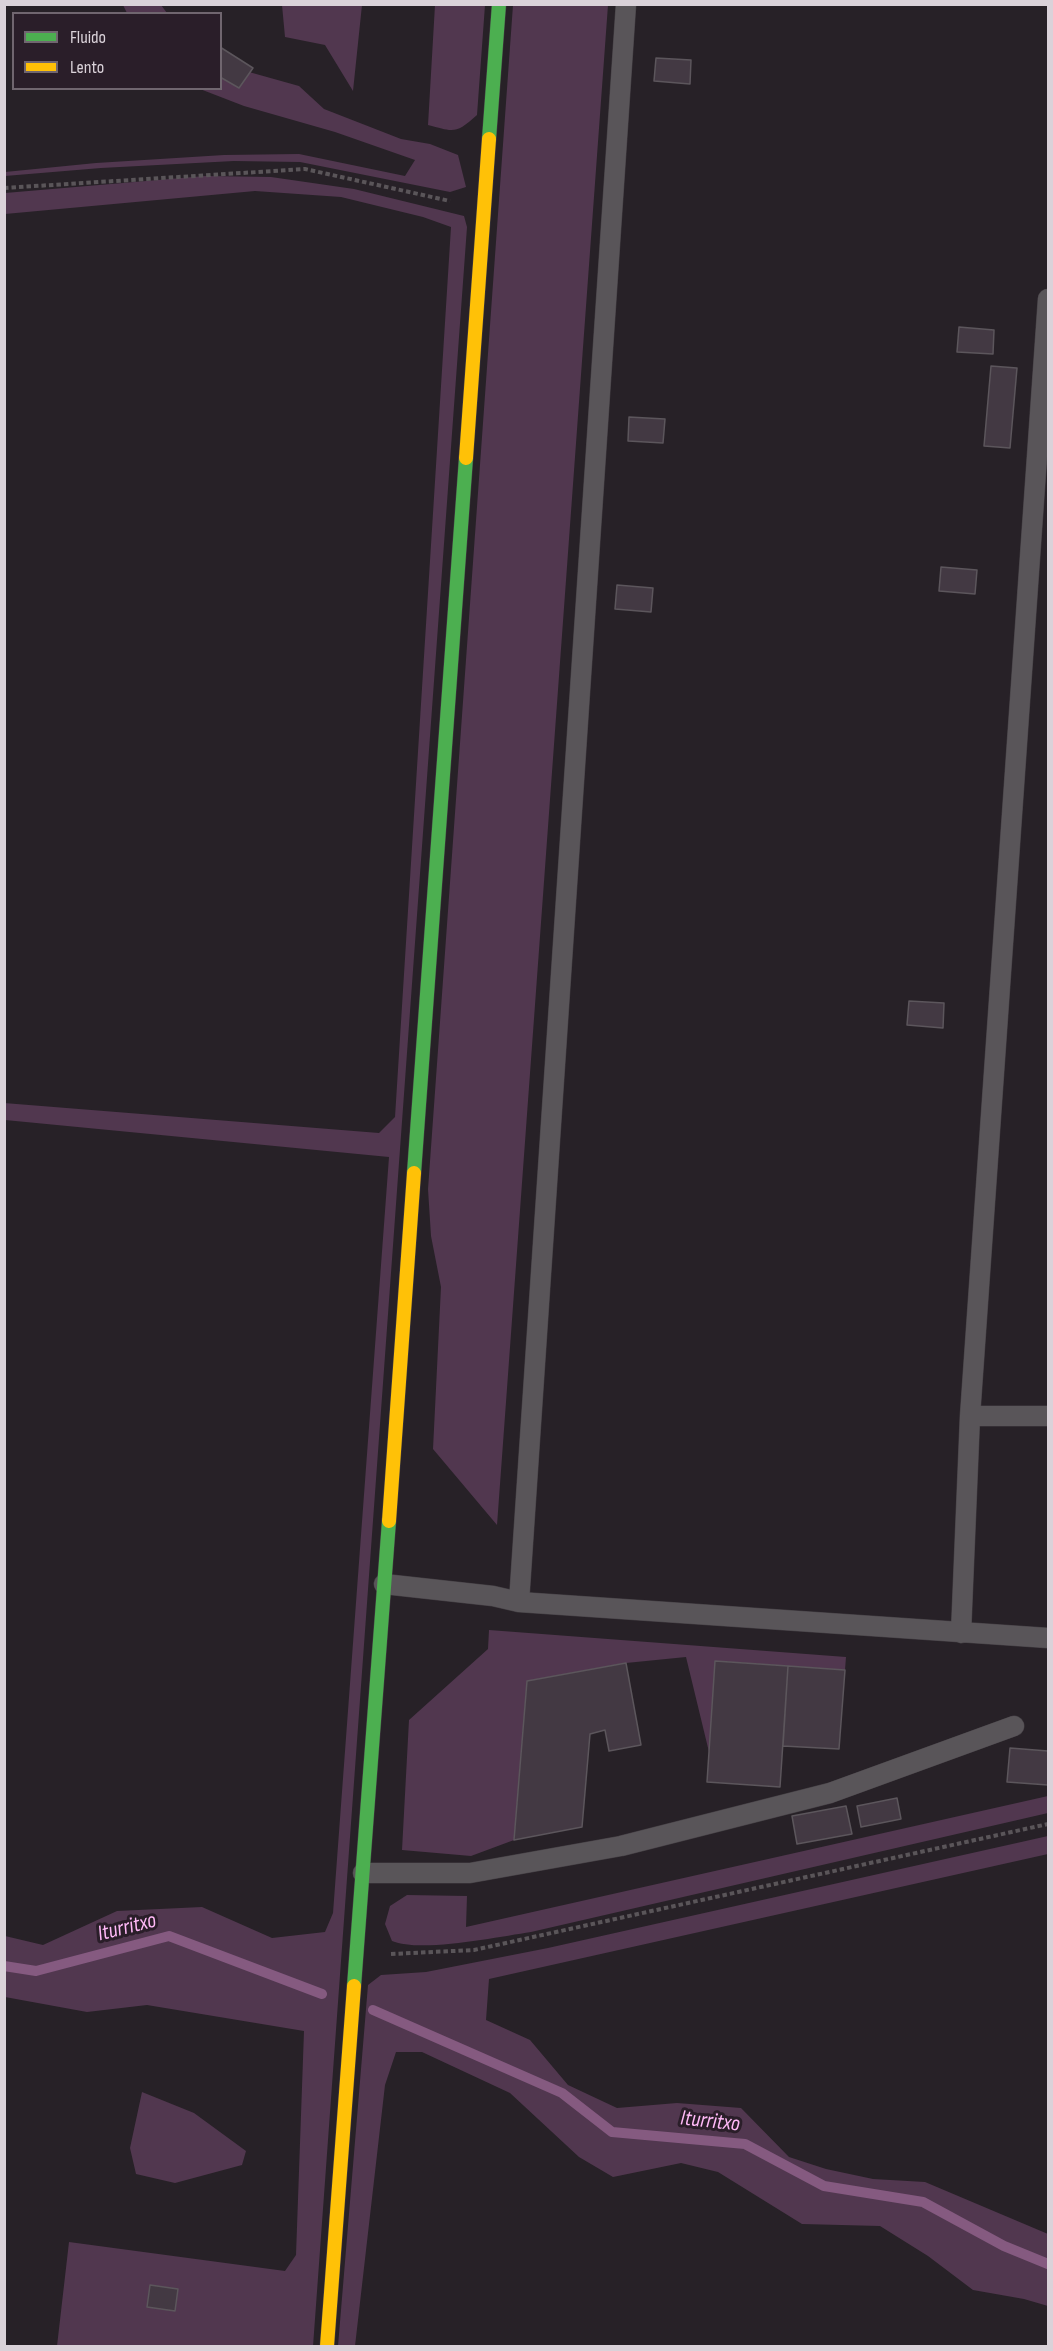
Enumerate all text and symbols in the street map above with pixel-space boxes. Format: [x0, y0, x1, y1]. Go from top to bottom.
legend [12, 12, 222, 90]
text: Fluido [70, 27, 106, 48]
text: Lento [70, 57, 104, 78]
water label: Iturritxo [95, 1908, 159, 1948]
water label: Iturritxo [679, 2106, 741, 2138]

